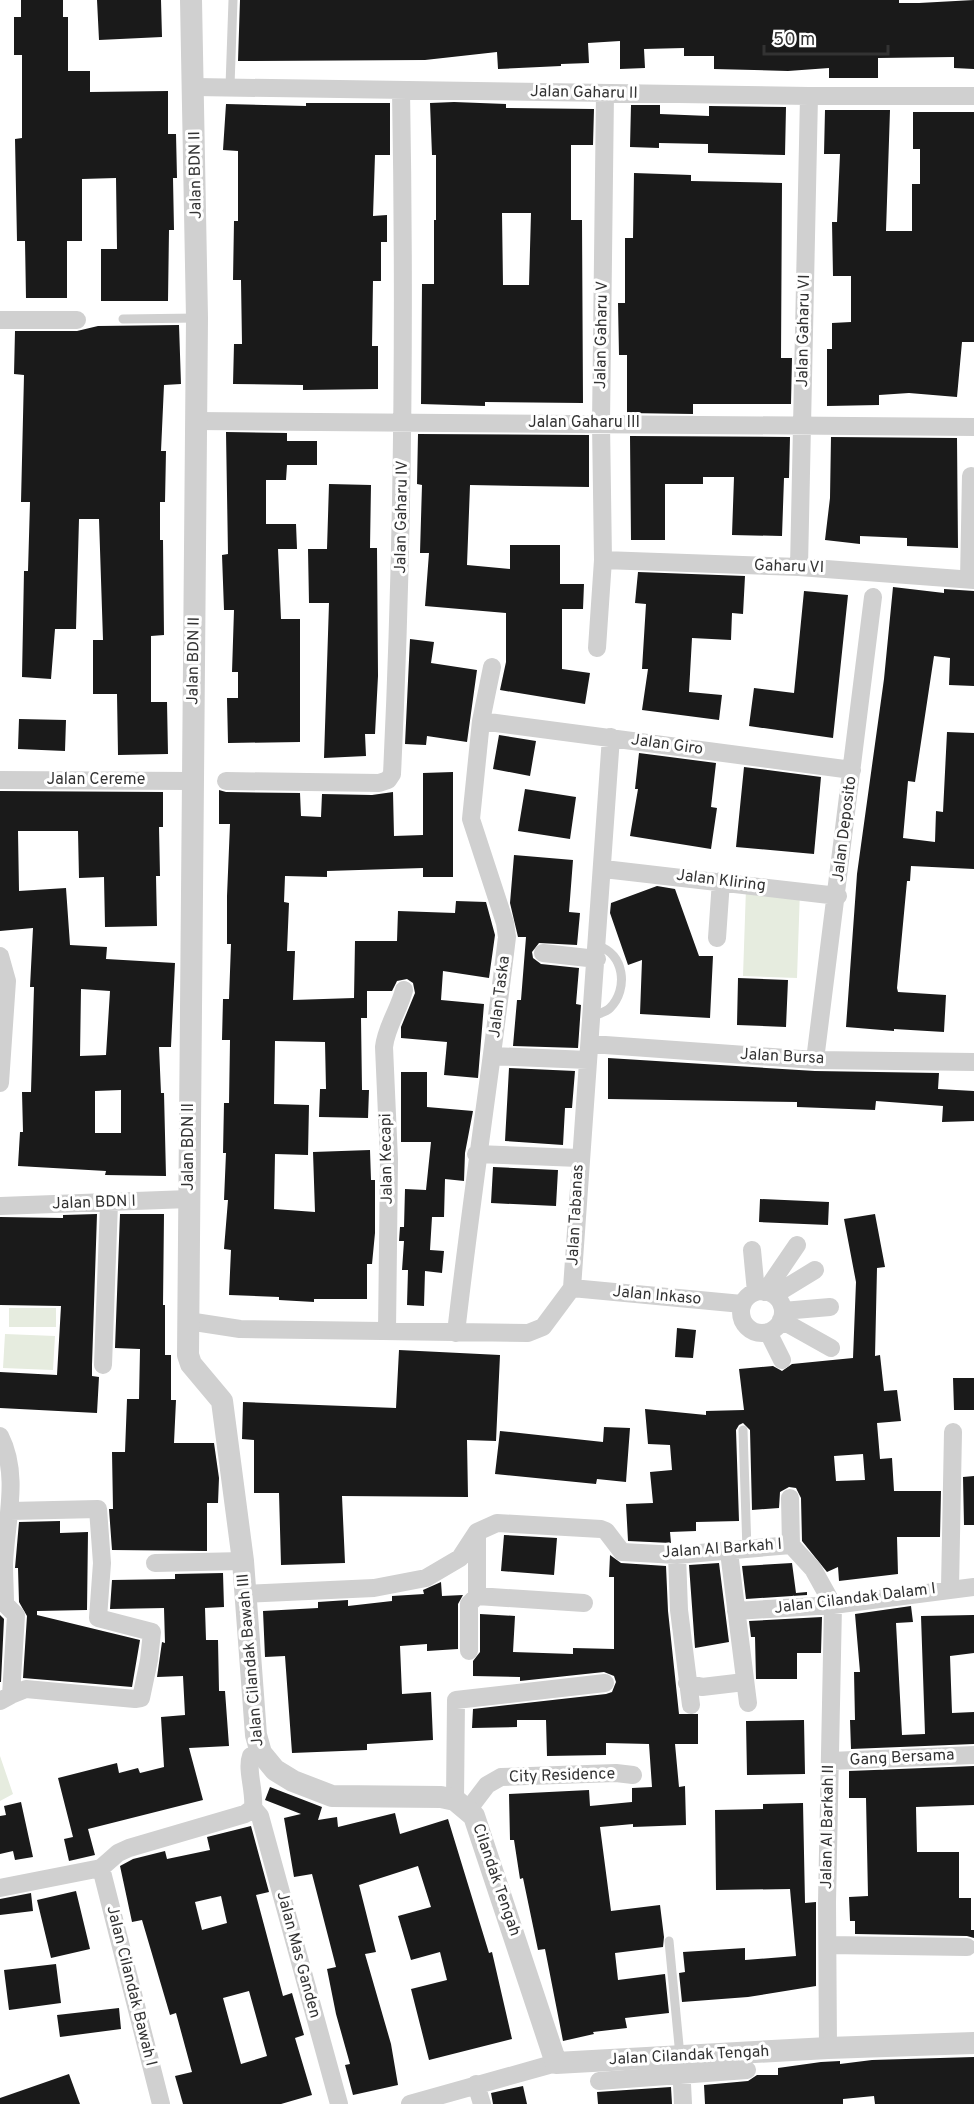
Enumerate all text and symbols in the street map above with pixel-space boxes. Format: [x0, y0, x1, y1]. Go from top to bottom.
scale bar [764, 18, 888, 56]
text: 50 m [773, 29, 815, 52]
street label: Jalan Gaharu II [530, 82, 638, 104]
street label: Jalan BDN II [185, 131, 207, 219]
street label: Jalan Gaharu VI [793, 274, 815, 388]
street label: Jalan Gaharu V [591, 281, 613, 389]
street label: Jalan Gaharu III [528, 413, 640, 433]
street label: Jalan Gaharu IV [391, 460, 413, 574]
street label: Gaharu VI [754, 556, 824, 578]
street label: Jalan BDN II [183, 617, 205, 705]
street label: Jalan Giro [630, 730, 704, 760]
street label: Jalan Cereme [47, 770, 145, 790]
street label: Jalan Deposito [829, 775, 861, 883]
street label: Jalan Kliring [675, 866, 767, 896]
street label: Jalan Taska [485, 955, 515, 1039]
street label: Jalan Bursa [739, 1045, 825, 1069]
street label: Jalan BDN II [179, 1103, 199, 1191]
street label: Jalan Kecapi [376, 1113, 398, 1205]
street label: Jalan Tabanas [563, 1164, 589, 1266]
street label: Jalan BDN I [52, 1192, 136, 1214]
street label: Jalan Inkaso [612, 1282, 702, 1310]
street label: Jalan Al Barkah I [661, 1535, 783, 1563]
street label: Jalan Cilandak Bawah III [233, 1573, 269, 1747]
street label: Jalan Cilandak Dalam I [773, 1579, 937, 1619]
street label: Gang Bersama [849, 1745, 955, 1771]
street label: City Residence [508, 1764, 616, 1788]
street label: Jalan Al Barkah II [817, 1765, 839, 1889]
street label: Cilandak Tengah [467, 1821, 525, 1939]
street label: Jalan Mas Ganden [271, 1889, 325, 2021]
street label: Jalan Cilandak Bawah I [101, 1904, 161, 2068]
street label: Jalan Cilandak Tengah [608, 2042, 770, 2070]

